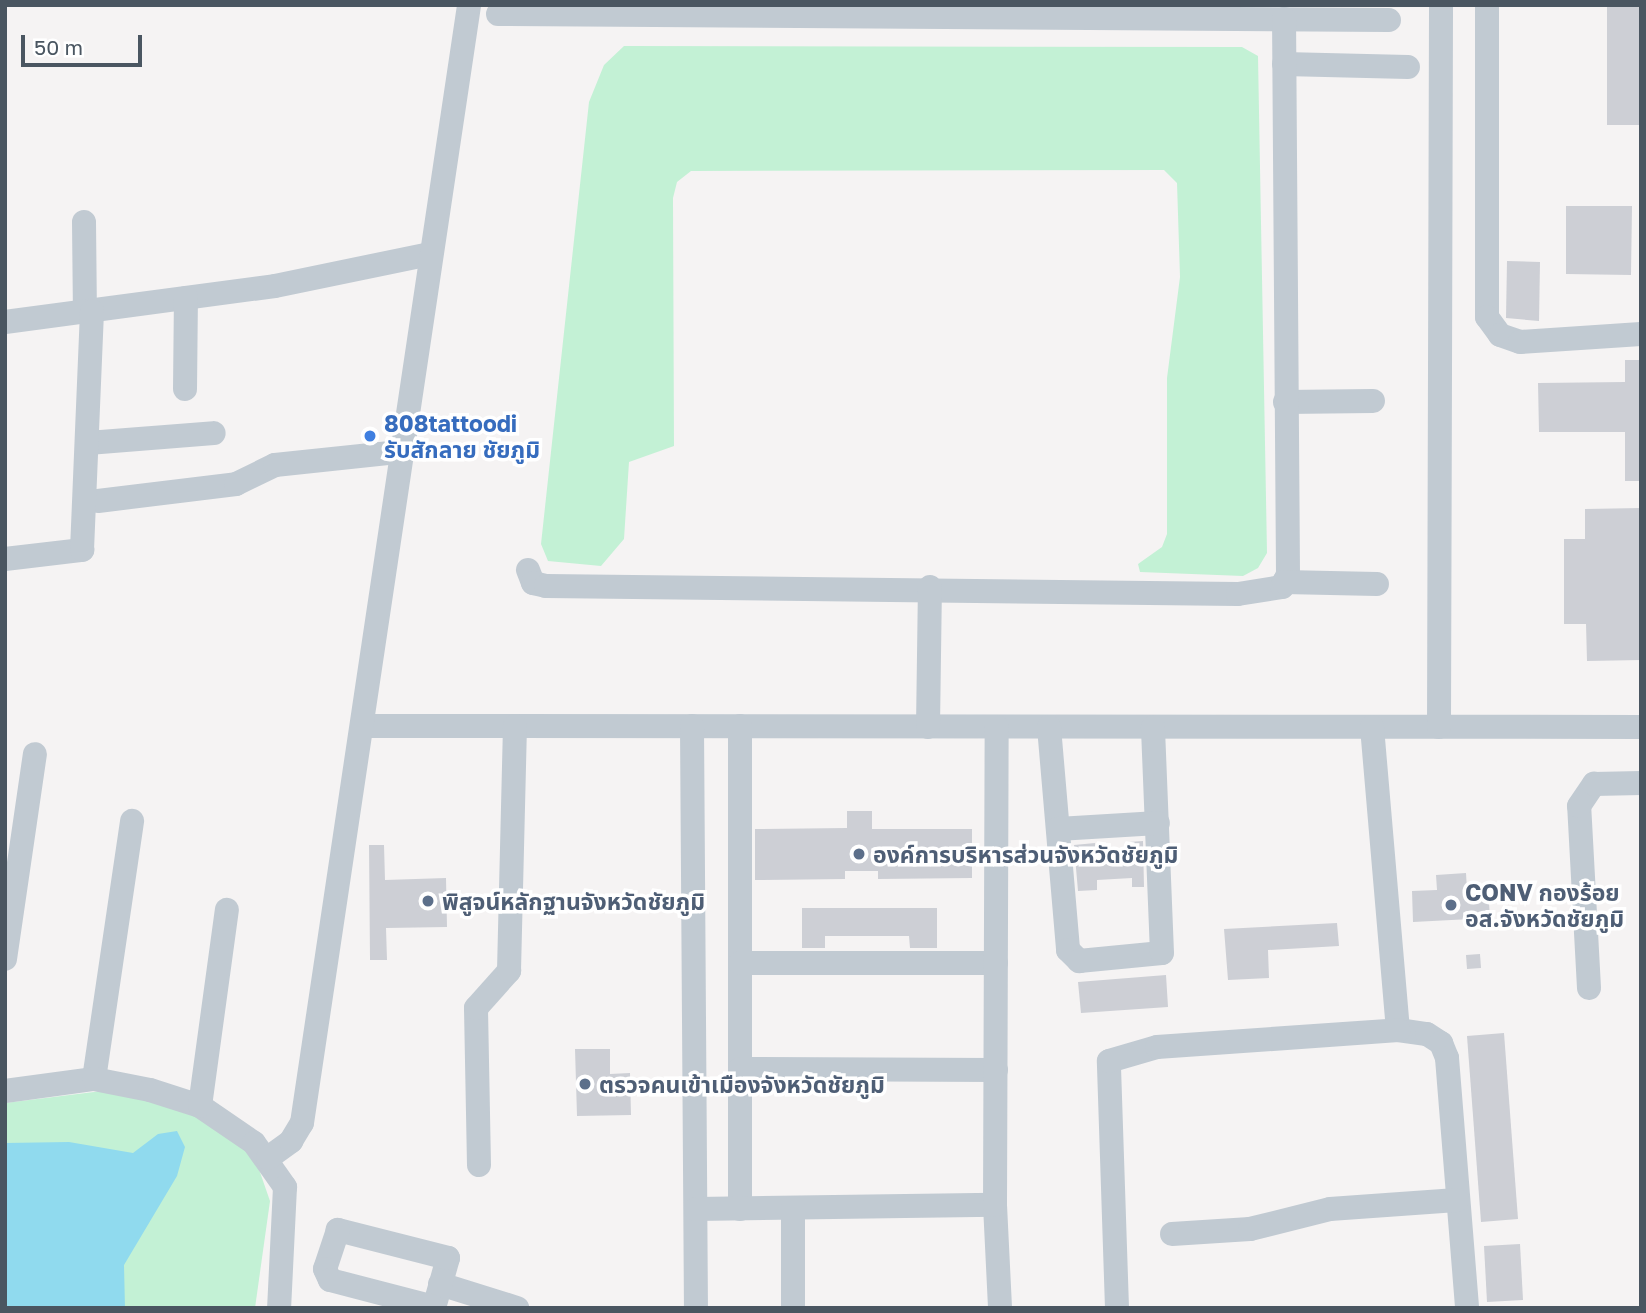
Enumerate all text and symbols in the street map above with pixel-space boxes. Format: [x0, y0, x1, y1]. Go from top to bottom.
scale bar [24, 21, 145, 65]
text: 50 m [34, 34, 83, 60]
place label: 808tattoodi รับสักลาย ชัยภูมิ [384, 409, 540, 463]
marker: 808tattoodi รับสักลาย ชัยภูมิ [362, 428, 378, 444]
place label: องค์การบริหารส่วนจังหวัดชัยภูมิ [873, 840, 1178, 868]
marker: องค์การบริหารส่วนจังหวัดชัยภูมิ [851, 846, 867, 862]
place label: CONV กองร้อย อส.จังหวัดชัยภูมิ [1465, 878, 1624, 932]
place label: พิสูจน์หลักฐานจังหวัดชัยภูมิ [442, 887, 705, 915]
marker: พิสูจน์หลักฐานจังหวัดชัยภูมิ [420, 893, 436, 909]
marker: CONV กองร้อย อส.จังหวัดชัยภูมิ [1443, 897, 1459, 913]
place label: ตรวจคนเข้าเมืองจังหวัดชัยภูมิ [599, 1070, 885, 1098]
marker: ตรวจคนเข้าเมืองจังหวัดชัยภูมิ [577, 1076, 593, 1092]

